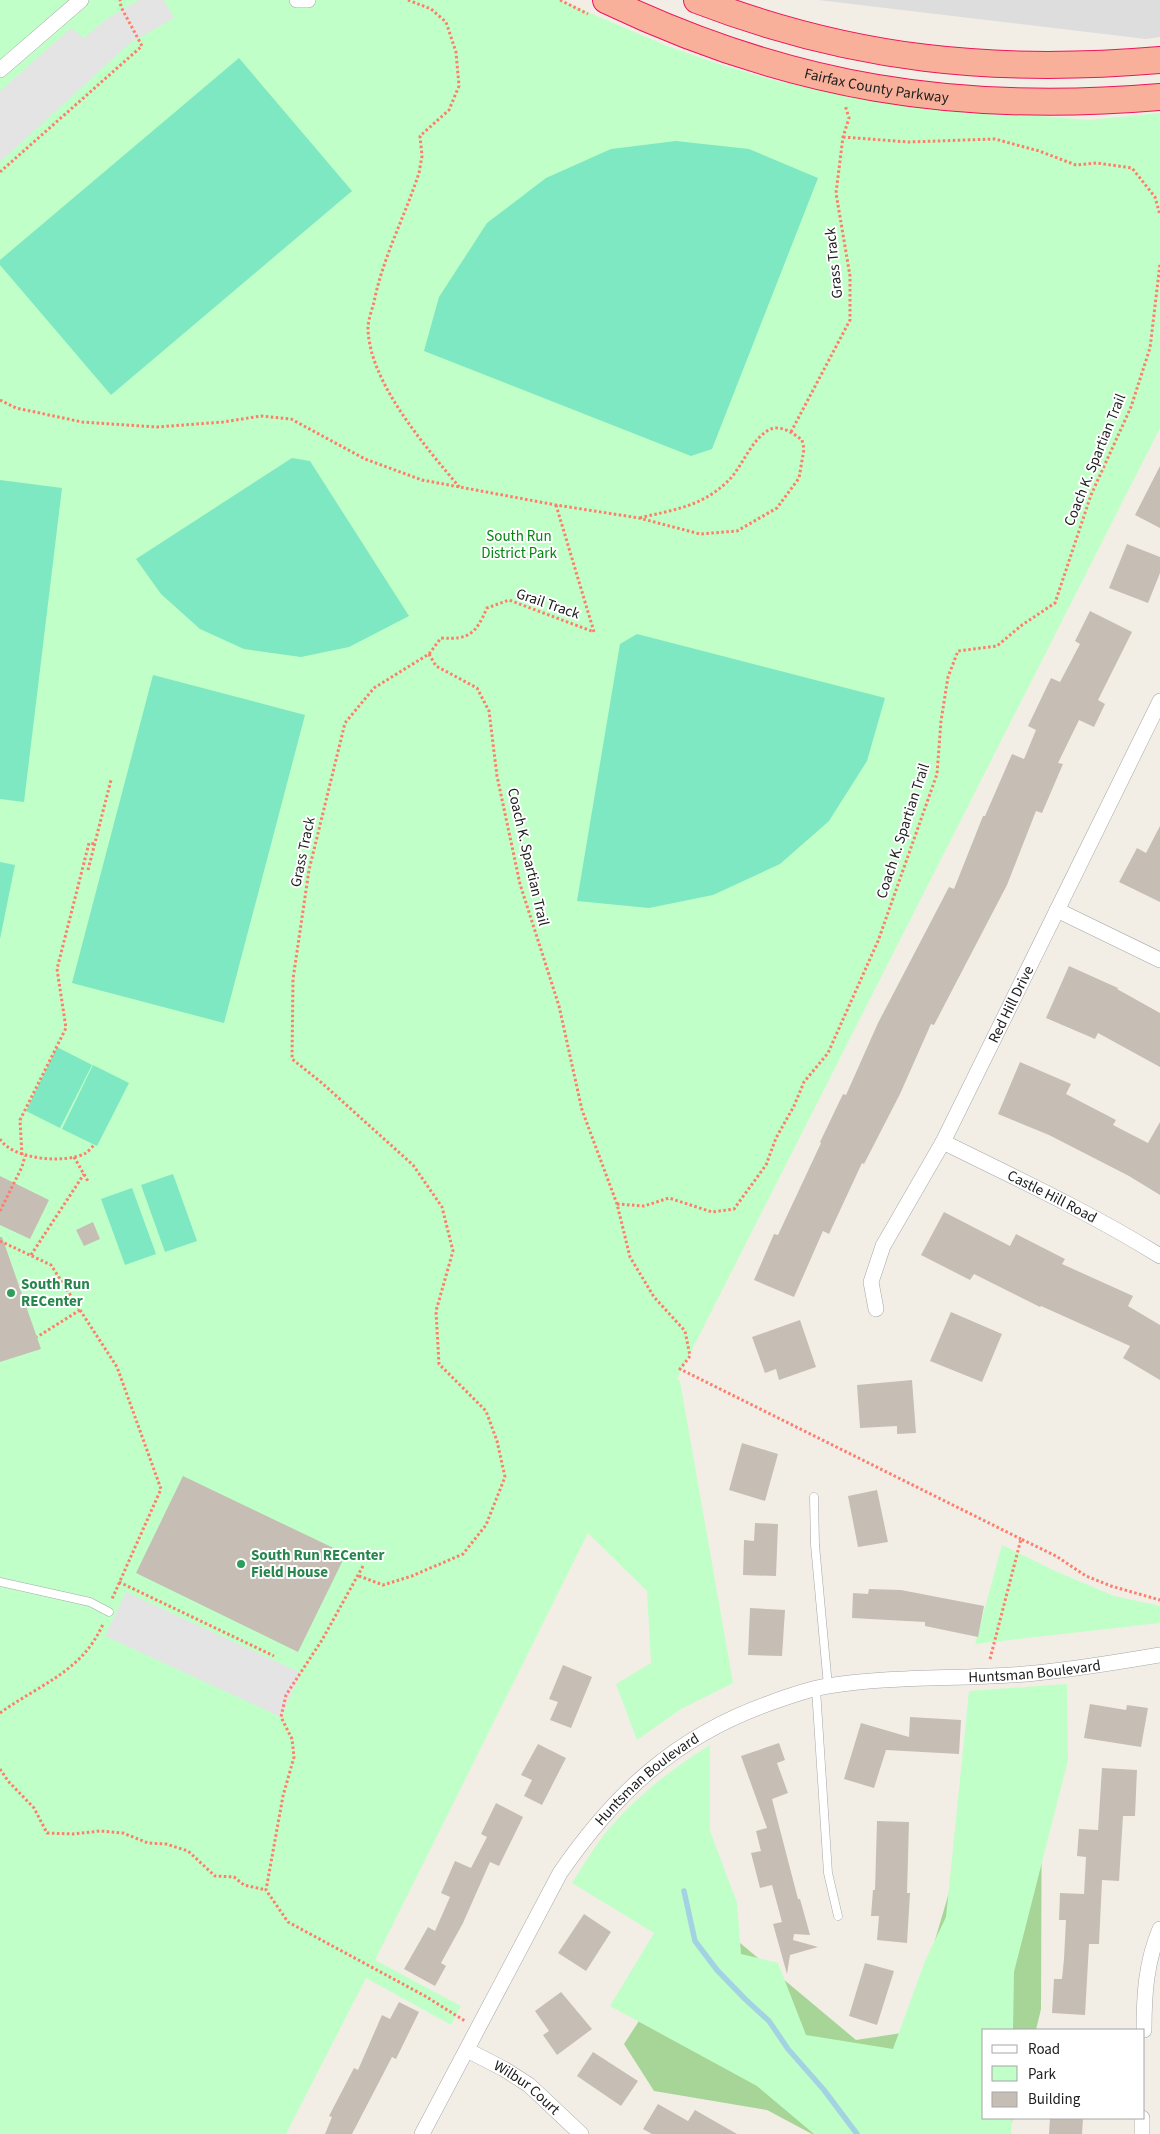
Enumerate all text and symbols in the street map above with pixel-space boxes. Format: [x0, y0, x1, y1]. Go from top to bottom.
street label: Fairfax County Parkway [802, 63, 950, 108]
street label: Grass Track [820, 226, 848, 300]
street label: Coach K. Spartian Trail [1059, 390, 1131, 529]
park label: South Run District Park [481, 526, 557, 564]
street label: Grail Track [513, 583, 583, 625]
street label: Coach K. Spartian Trail [871, 760, 935, 901]
street label: Coach K. Spartian Trail [502, 786, 554, 928]
street label: Grass Track [285, 814, 321, 889]
street label: Red Hill Drive [983, 962, 1039, 1047]
street label: Castle Hill Road [1004, 1165, 1101, 1228]
place label: South Run RECenter [21, 1274, 90, 1312]
marker: South Run RECenter [5, 1287, 17, 1299]
place label: South Run RECenter Field House [251, 1545, 385, 1583]
marker: South Run RECenter Field House [235, 1558, 247, 1570]
street label: Huntsman Boulevard [968, 1654, 1102, 1687]
street label: Huntsman Boulevard [590, 1728, 703, 1830]
legend [982, 2029, 1145, 2119]
text: Road [1028, 2039, 1060, 2060]
street label: Wilbur Court [490, 2055, 565, 2120]
text: Park [1028, 2064, 1057, 2085]
text: Building [1028, 2089, 1081, 2110]

